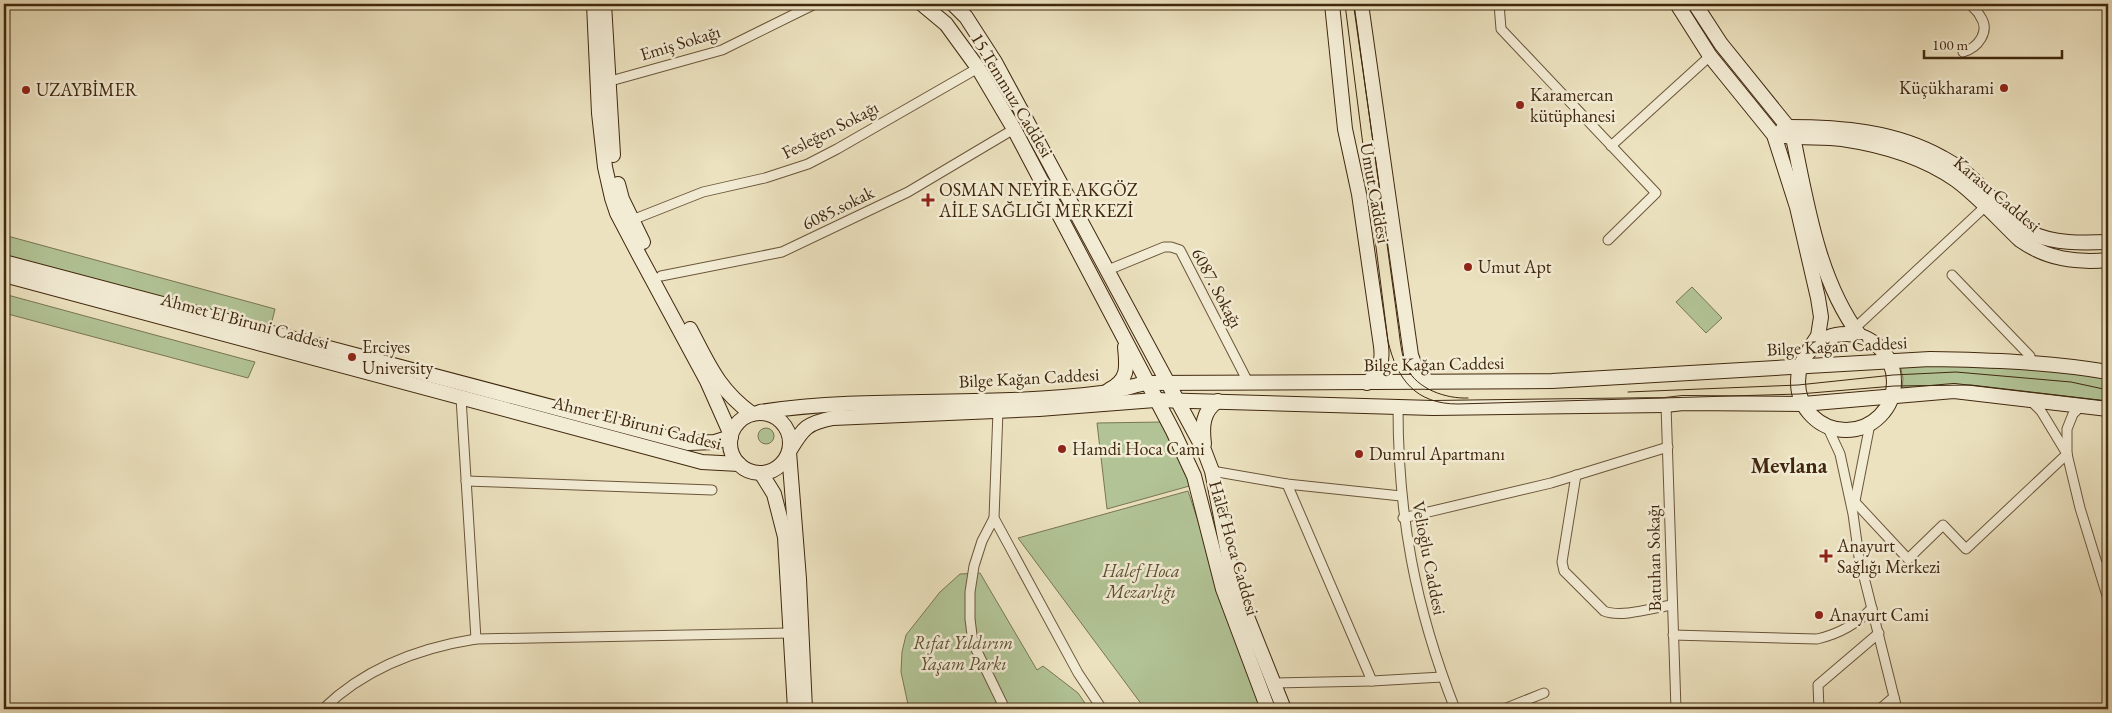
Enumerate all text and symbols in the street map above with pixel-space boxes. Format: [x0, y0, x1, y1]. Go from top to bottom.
street label: Emiş Sokağı [637, 19, 723, 66]
street label: 15 Temmuz Caddesi [966, 28, 1059, 162]
scale bar [1924, 28, 2062, 60]
text: 100 m [1932, 35, 1969, 54]
place label: Küçükharami [1899, 76, 1995, 99]
place label: UZAYBİMER [36, 78, 138, 101]
marker: Küçükharami [1998, 82, 2010, 94]
place label: Karamercan kütüphanesi [1530, 83, 1616, 127]
marker: UZAYBİMER [20, 84, 32, 96]
street label: Fesleğen Sokağı [777, 95, 883, 164]
marker: Karamercan kütüphanesi [1514, 99, 1526, 111]
street label: Umut Caddesi [1355, 141, 1396, 245]
street label: Karasu Caddesi [1949, 150, 2046, 237]
place label: OSMAN NEYİRE AKGÖZ AİLE SAĞLIĞI MERKEZİ [938, 178, 1138, 222]
street label: 6085.sokak [798, 180, 878, 235]
marker: OSMAN NEYİRE AKGÖZ AİLE SAĞLIĞI MERKEZİ [921, 193, 935, 207]
street label: 6087. Sokağı [1187, 244, 1248, 332]
place label: Umut Apt [1478, 255, 1552, 278]
marker: Umut Apt [1462, 261, 1474, 273]
street label: Ahmet El Biruni Caddesi [157, 287, 332, 354]
street label: Bilge Kağan Caddesi [1766, 330, 1908, 361]
place label: Erciyes University [362, 335, 434, 379]
marker: Erciyes University [346, 351, 358, 363]
street label: Bilge Kağan Caddesi [1363, 351, 1505, 376]
street label: Bilge Kağan Caddesi [958, 362, 1100, 393]
street label: Ahmet El Biruni Caddesi [549, 390, 725, 455]
place label: Hamdi Hoca Cami [1072, 437, 1205, 460]
place label: Dumrul Apartmanı [1369, 442, 1505, 465]
marker: Hamdi Hoca Cami [1056, 443, 1068, 455]
marker: Dumrul Apartmanı [1353, 448, 1365, 460]
district label: Mevlana [1751, 451, 1828, 480]
street label: Halef Hoca Caddesi [1204, 478, 1265, 618]
street label: Velioğlu Caddesi [1407, 499, 1452, 617]
street label: Batuhan Sokağı [1641, 504, 1666, 612]
place label: Anayurt Sağlığı Merkezi [1836, 534, 1941, 578]
marker: Anayurt Sağlığı Merkezi [1819, 549, 1833, 563]
park label: Halef Hoca Mezarlığı [1101, 559, 1180, 604]
place label: Anayurt Cami [1828, 603, 1930, 626]
marker: Anayurt Cami [1813, 609, 1825, 621]
park label: Rıfat Yıldırım Yaşam Parkı [913, 631, 1013, 676]

